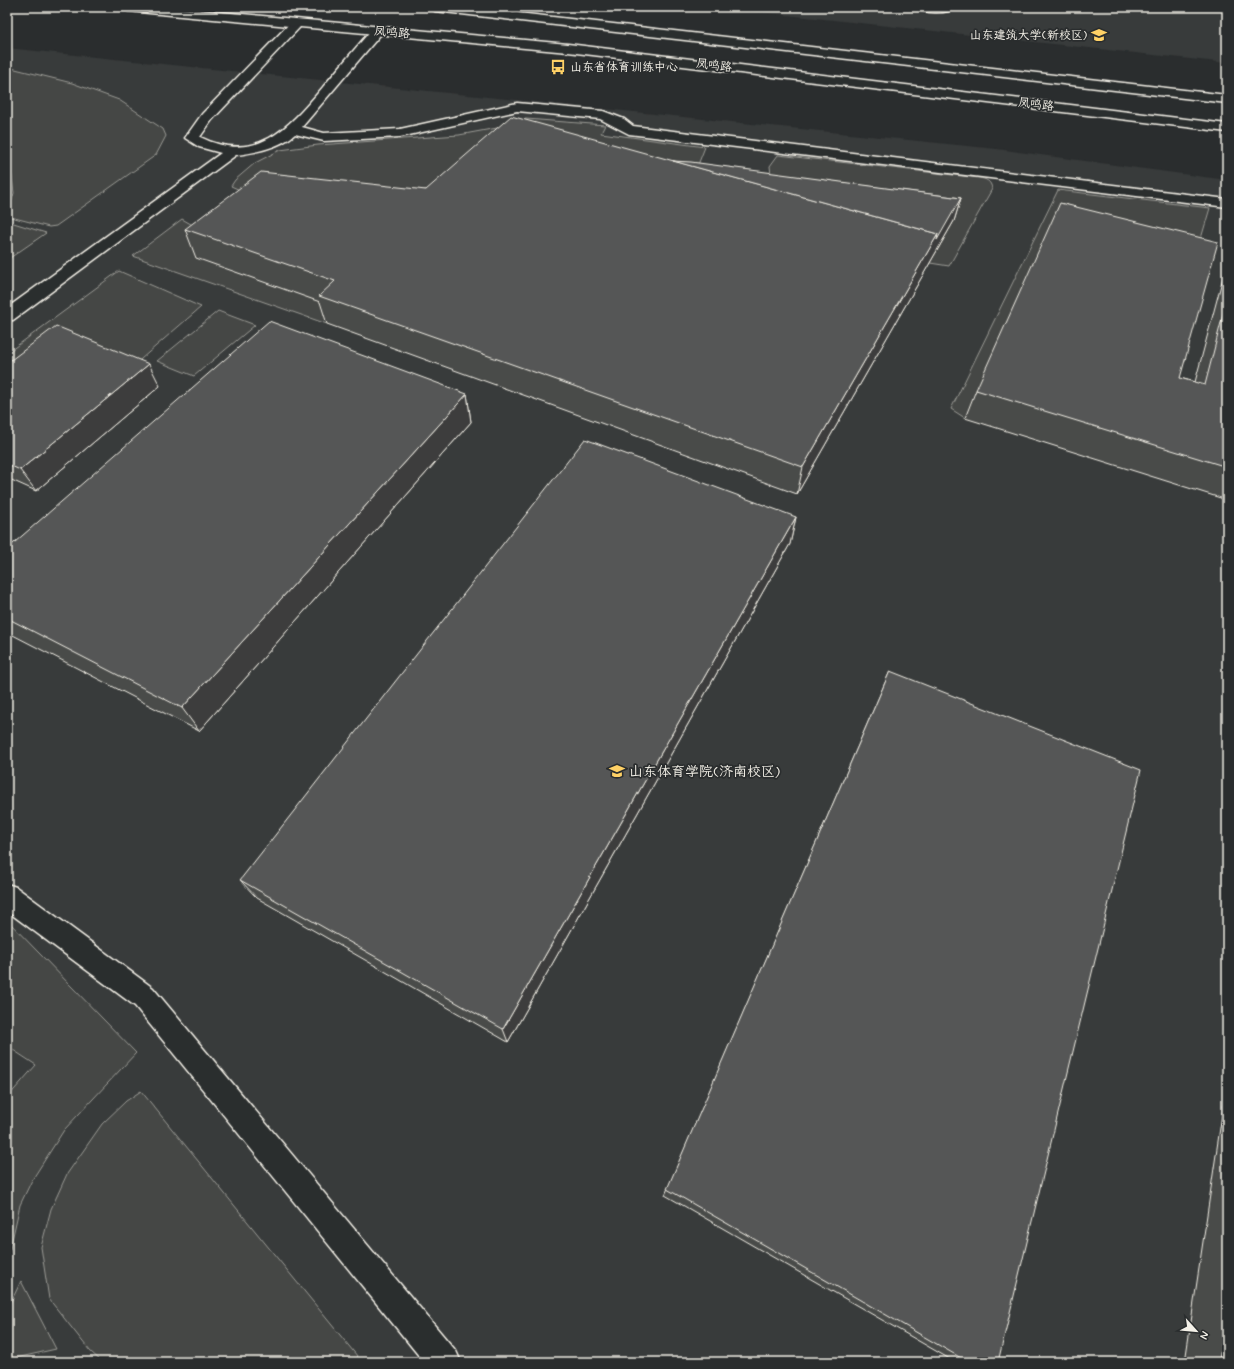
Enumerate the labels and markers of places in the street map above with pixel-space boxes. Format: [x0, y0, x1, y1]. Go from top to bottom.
school or university icon: 山东建筑大学(新校区) [1090, 26, 1108, 44]
place label: 山东建筑大学(新校区) [970, 28, 1088, 44]
bus stop icon: 山东省体育训练中心 [549, 58, 567, 76]
place label: 山东省体育训练中心 [570, 60, 678, 76]
school or university icon: 山东体育学院(济南校区) [608, 762, 626, 780]
place label: 山东体育学院(济南校区) [629, 763, 780, 781]

